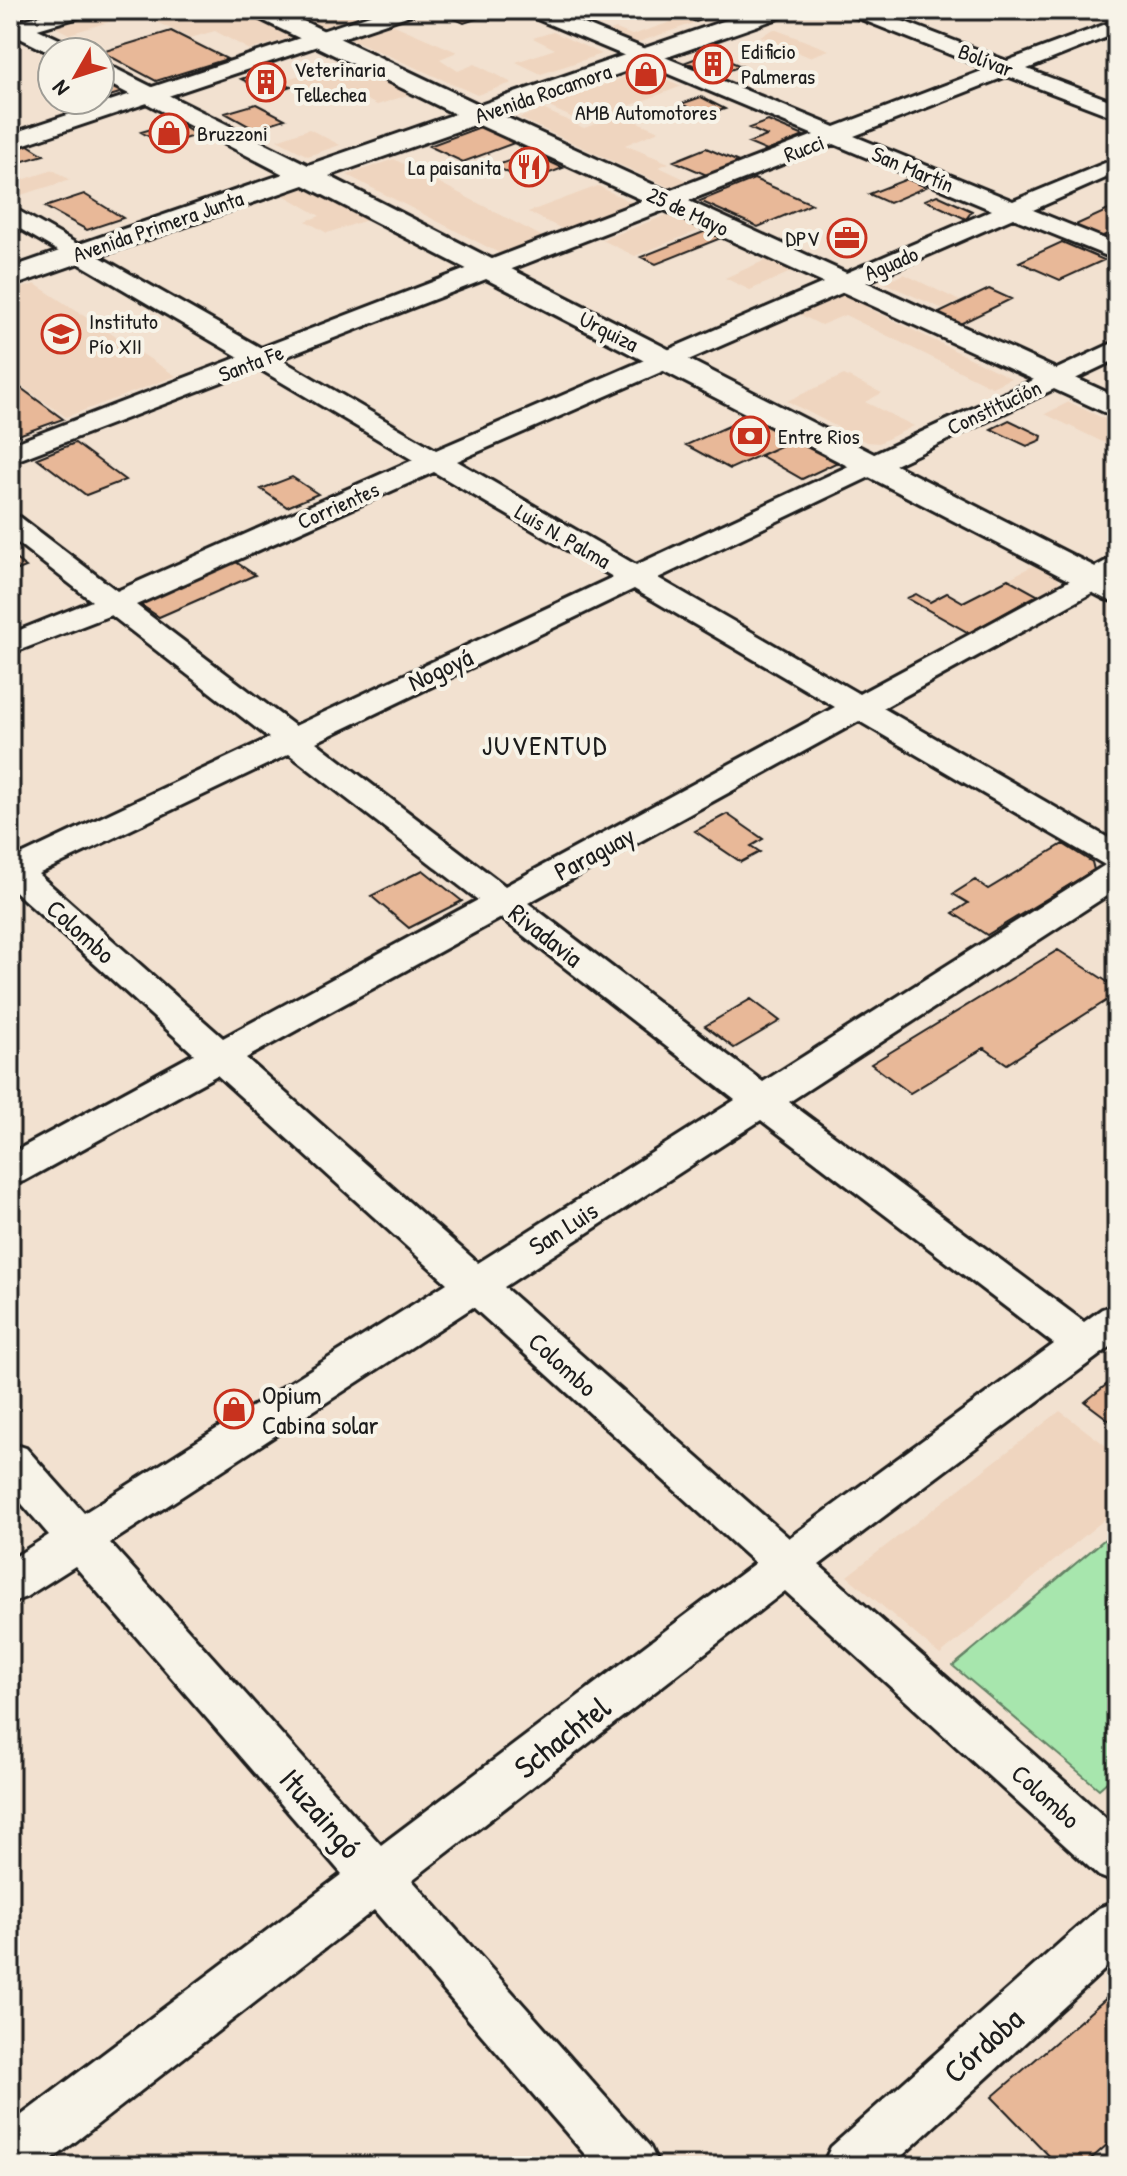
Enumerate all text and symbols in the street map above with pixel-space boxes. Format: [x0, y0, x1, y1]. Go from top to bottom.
north arrow [36, 36, 116, 116]
place label: Edificio Palmeras [741, 36, 815, 91]
street label: Bolívar [954, 36, 1018, 84]
building icon: Edificio Palmeras [692, 43, 734, 85]
shop icon: AMB Automotores [625, 53, 667, 95]
place label: Veterinaria Tellechea [294, 54, 386, 109]
street label: Avenida Rocamora [471, 56, 616, 130]
building icon: Veterinaria Tellechea [245, 61, 287, 103]
text: N [45, 74, 76, 103]
place label: AMB Automotores [575, 97, 717, 127]
shop icon: Bruzzoni [148, 112, 190, 154]
place label: Bruzzoni [197, 118, 268, 148]
street label: Rucci [780, 127, 828, 169]
street label: San Martín [867, 138, 959, 200]
restaurant icon: La paisanita [508, 146, 550, 188]
place label: La paisanita [408, 152, 501, 182]
street label: 25 de Mayo [642, 179, 734, 243]
street label: Avenida Primera Junta [69, 183, 248, 269]
office icon: DPV [826, 217, 868, 259]
place label: DPV [786, 223, 820, 253]
street label: Aguado [860, 238, 922, 288]
street label: Urquiza [574, 303, 644, 359]
place label: Instituto Pío XII [89, 306, 158, 361]
school or university icon: Instituto Pío XII [40, 313, 82, 355]
street label: Santa Fe [214, 337, 288, 389]
street label: Constitución [942, 372, 1046, 442]
bank icon: Entre Rios [729, 415, 771, 457]
place label: Entre Rios [778, 421, 860, 451]
street label: Corrientes [292, 474, 384, 536]
street label: Luis N. Palma [510, 497, 617, 576]
street label: Nogoyá [402, 639, 478, 699]
district label: JUVENTUD [482, 726, 608, 764]
street label: Paraguay [548, 817, 640, 889]
street label: Colombo [39, 891, 123, 971]
street label: Rivadavia [502, 895, 590, 975]
street label: San Luis [522, 1193, 604, 1263]
street label: Colombo [521, 1324, 605, 1404]
place label: Opium Cabina solar [262, 1377, 379, 1442]
shop icon: Opium Cabina solar [213, 1388, 255, 1430]
street label: Schachtel [505, 1686, 619, 1788]
street label: Colombo [1004, 1756, 1088, 1836]
street label: Ituzaingó [270, 1759, 372, 1867]
street label: Córdoba [934, 1998, 1032, 2092]

